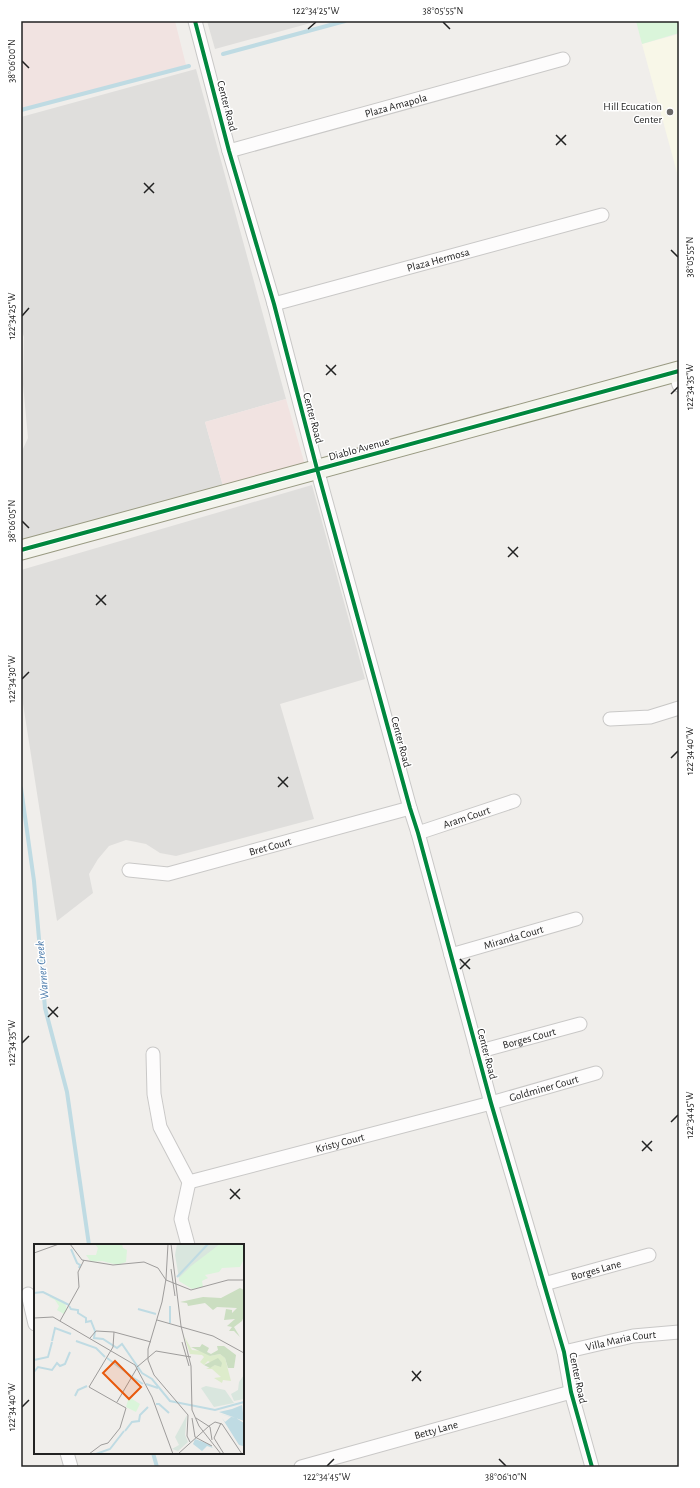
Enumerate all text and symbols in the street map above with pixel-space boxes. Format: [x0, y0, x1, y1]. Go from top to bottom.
text: 122°34'25"W [293, 6, 339, 16]
text: 38°05'55"N [423, 6, 463, 16]
text: 38°06'00"N [7, 39, 17, 83]
street label: Center Road [215, 80, 239, 133]
street label: Plaza Amapola [363, 91, 428, 119]
place label: Hill Ecucation Center [603, 101, 662, 125]
marker: Hill Ecucation Center [665, 107, 675, 117]
text: 38°05'55"N [685, 237, 695, 277]
street label: Plaza Hermosa [406, 246, 471, 273]
text: 122°34'25"W [7, 293, 17, 339]
text: 122°34'35"W [685, 364, 695, 410]
street label: Center Road [301, 392, 325, 445]
street label: Diablo Avenue [327, 436, 391, 462]
text: 38°06'05"N [7, 500, 17, 542]
text: 122°34'30"W [7, 655, 17, 703]
street label: Center Road [389, 716, 413, 769]
text: 122°34'40"W [685, 727, 695, 775]
street label: Aram Court [441, 804, 492, 830]
street label: Bret Court [248, 835, 293, 857]
street label: Miranda Court [482, 923, 545, 951]
water label: Warner Creek [33, 940, 51, 1000]
text: 122°34'35"W [7, 1020, 17, 1066]
street label: Borges Court [501, 1025, 557, 1050]
street label: Center Road [475, 1028, 499, 1081]
street label: Goldminer Court [508, 1073, 580, 1103]
text: 122°34'45"W [685, 1091, 695, 1138]
street label: Kristy Court [314, 1131, 366, 1154]
inset map [34, 1244, 244, 1454]
street label: Borges Lane [570, 1257, 622, 1282]
street label: Villa Maria Court [584, 1328, 657, 1352]
street label: Center Road [567, 1351, 589, 1405]
text: 122°34'40"W [7, 1383, 17, 1431]
street label: Betty Lane [413, 1418, 459, 1441]
text: 122°34'45"W [304, 1472, 351, 1482]
text: 38°06'10"N [485, 1472, 527, 1482]

